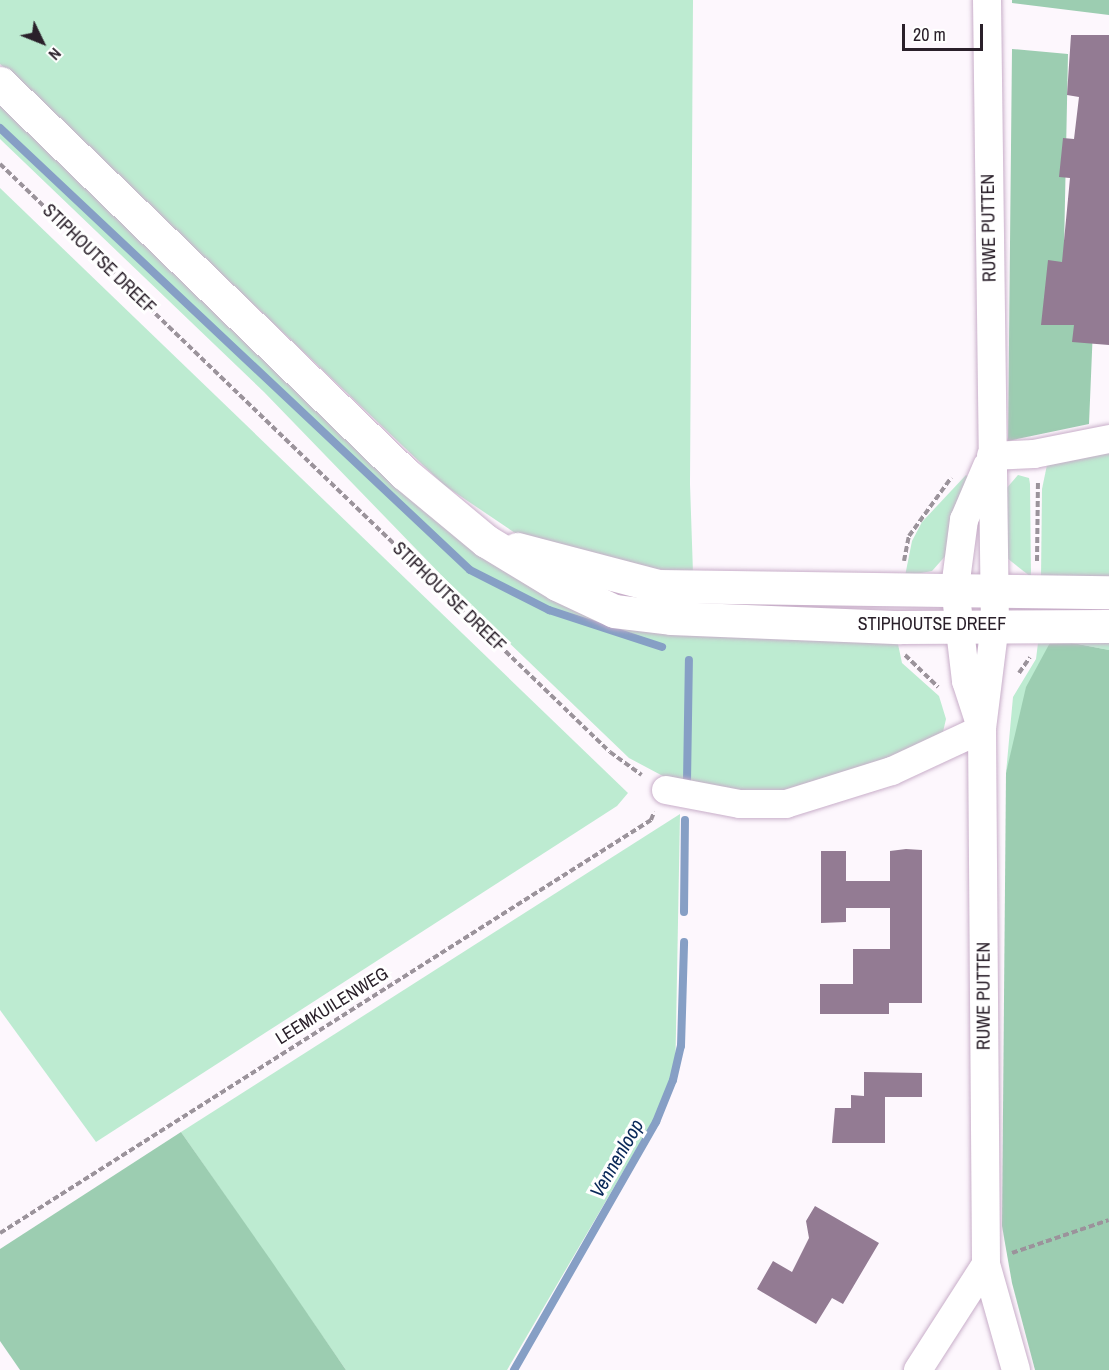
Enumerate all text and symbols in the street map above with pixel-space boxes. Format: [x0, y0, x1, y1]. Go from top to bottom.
north arrow [12, 12, 72, 72]
scale bar [905, 12, 986, 50]
text: 20 m [913, 22, 946, 47]
text: N [44, 43, 66, 65]
street label: RUWE PUTTEN [977, 174, 1001, 282]
street label: STIPHOUTSE DREEF [38, 200, 160, 318]
street label: STIPHOUTSE DREEF [388, 538, 510, 656]
street label: STIPHOUTSE DREEF [858, 613, 1006, 635]
street label: RUWE PUTTEN [973, 942, 995, 1050]
street label: LEEMKUILENWEG [272, 963, 392, 1049]
water label: Vennenloop [584, 1115, 648, 1201]

